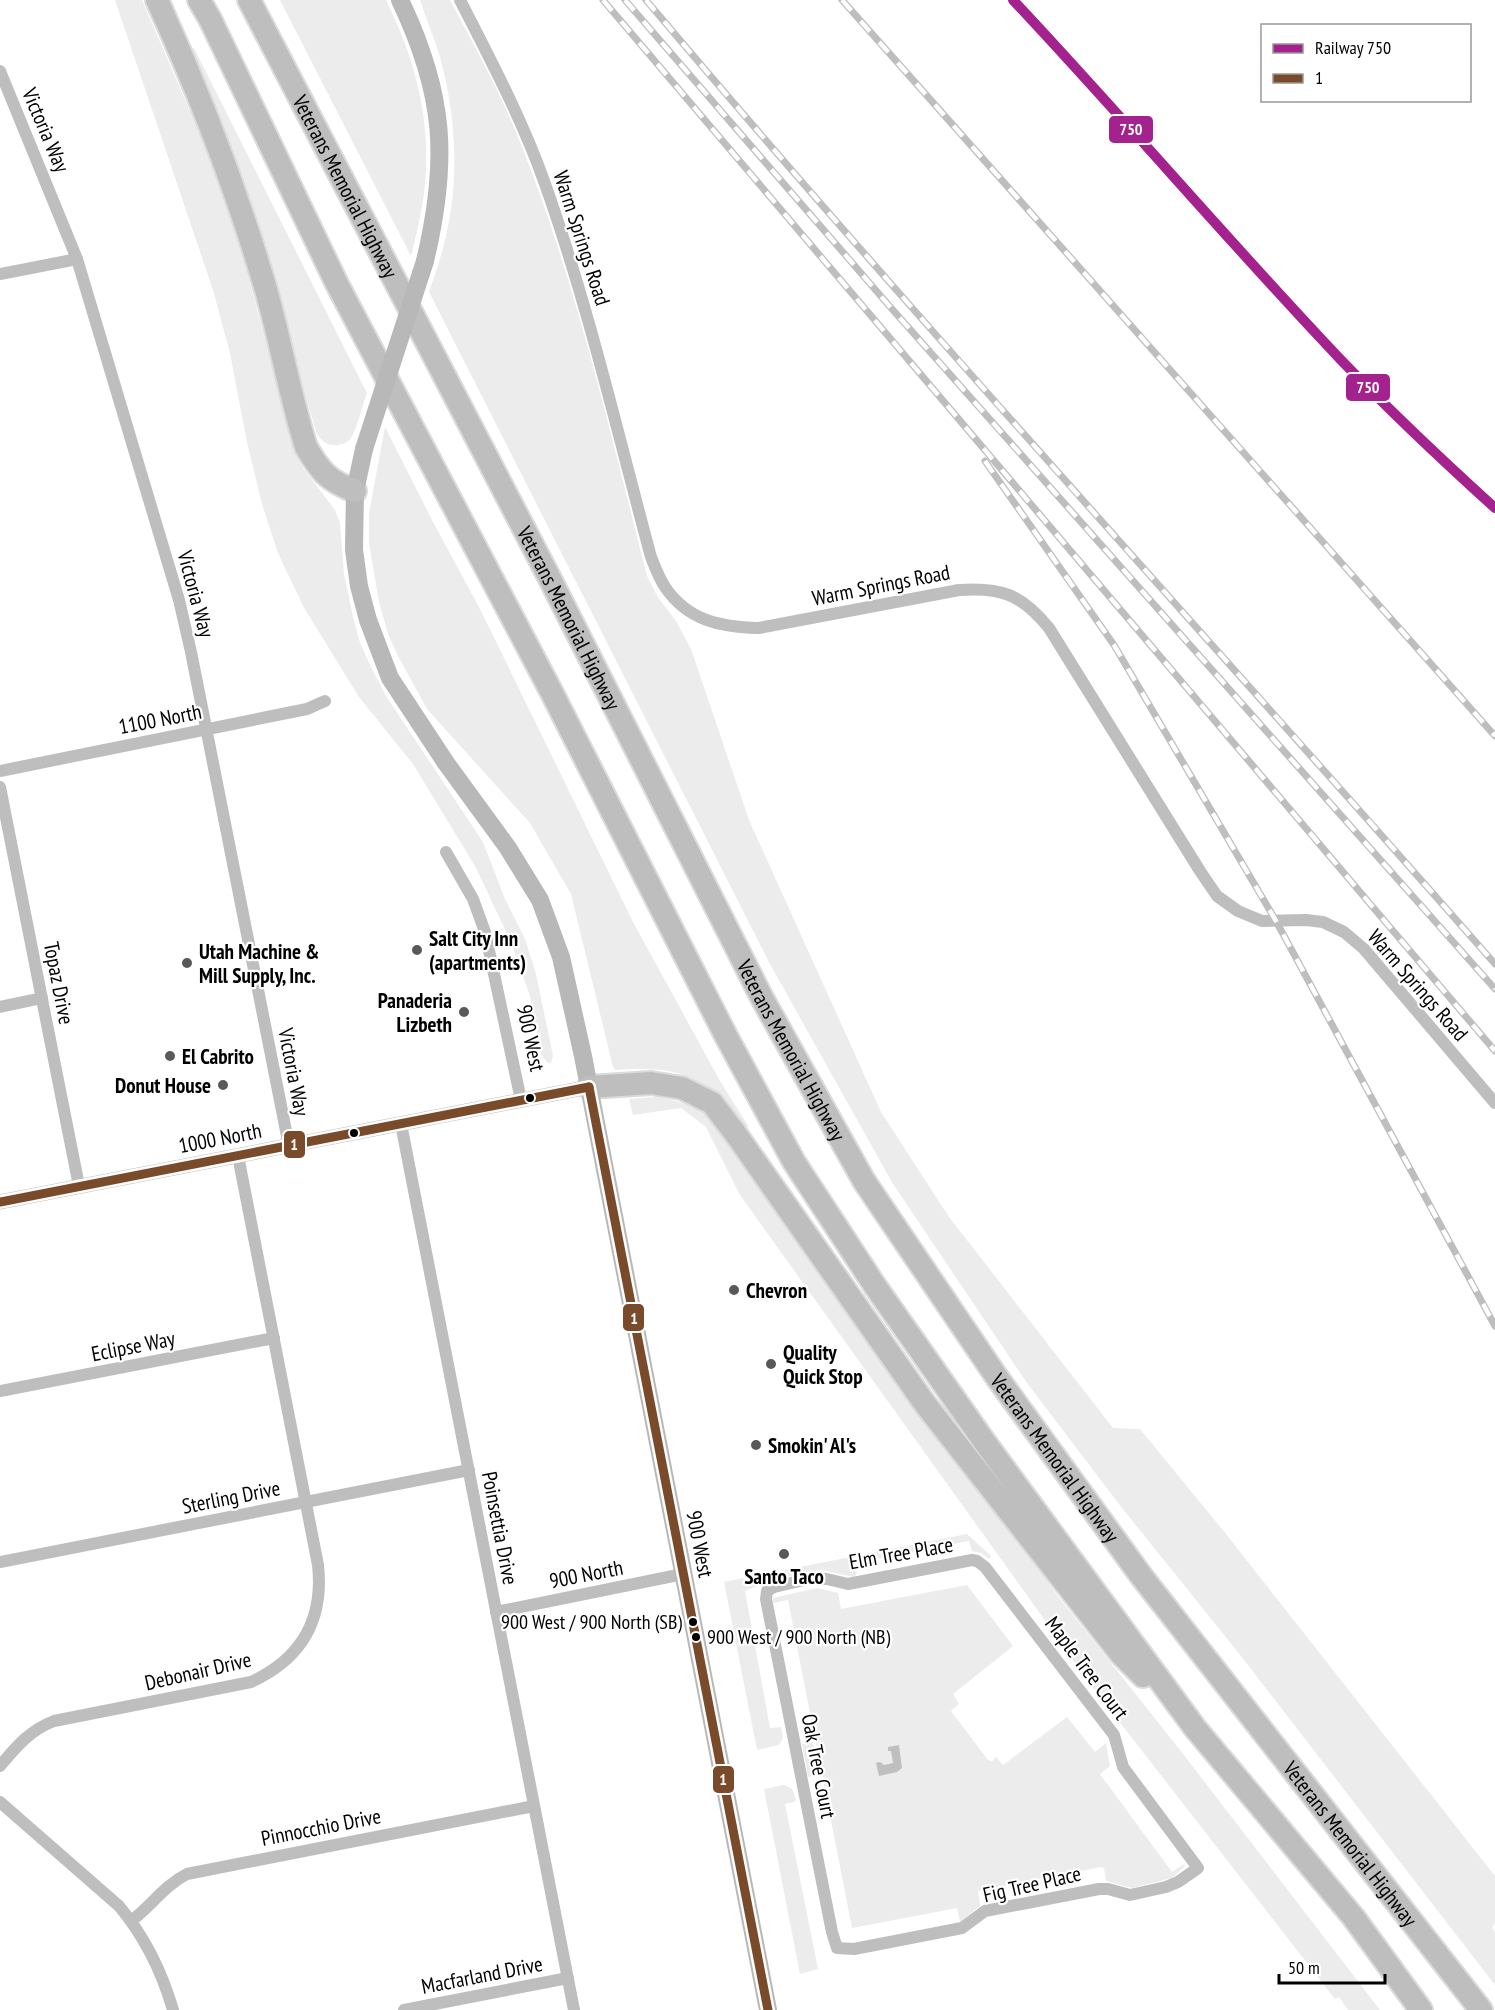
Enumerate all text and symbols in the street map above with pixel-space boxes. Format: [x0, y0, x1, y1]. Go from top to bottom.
legend [1261, 24, 1471, 102]
text: Railway 750 [1315, 36, 1391, 59]
text: 1 [1315, 66, 1323, 89]
street label: Victoria Way [16, 83, 76, 176]
street label: Veterans Memorial Highway [287, 89, 405, 282]
line badge: 750 [1108, 115, 1154, 144]
text: 750 [1120, 119, 1143, 139]
street label: Warm Springs Road [548, 167, 616, 309]
line badge: 750 [1345, 373, 1391, 402]
text: 750 [1357, 377, 1380, 397]
street label: Veterans Memorial Highway [511, 521, 627, 714]
street label: Victoria Way [171, 547, 221, 641]
street label: Warm Springs Road [810, 558, 952, 612]
street label: 1100 North [116, 698, 204, 740]
street label: Warm Springs Road [1362, 923, 1474, 1047]
place label: Salt City Inn (apartments) [429, 925, 526, 976]
place label: Utah Machine & Mill Supply, Inc. [199, 938, 319, 989]
street label: Topaz Drive [38, 939, 80, 1027]
marker: Salt City Inn (apartments) [410, 943, 424, 957]
street label: Veterans Memorial Highway [731, 954, 852, 1145]
marker: Utah Machine & Mill Supply, Inc. [180, 956, 194, 970]
place label: Panaderia Lizbeth [378, 987, 452, 1038]
street label: 900 West [511, 1002, 551, 1074]
marker: Panaderia Lizbeth [457, 1005, 471, 1019]
street label: Victoria Way [272, 1025, 316, 1118]
place label: El Cabrito [182, 1043, 254, 1070]
marker: El Cabrito [163, 1049, 177, 1063]
place label: Donut House [115, 1072, 211, 1099]
marker: Donut House [216, 1078, 230, 1092]
unlabelled marker [524, 1092, 536, 1104]
street label: 1000 North [176, 1117, 264, 1159]
unlabelled marker [348, 1127, 360, 1139]
line badge: 1 [283, 1130, 306, 1159]
text: 1 [290, 1134, 298, 1154]
place label: Chevron [746, 1277, 807, 1304]
marker: Chevron [727, 1283, 741, 1297]
line badge: 1 [622, 1303, 645, 1332]
text: 1 [630, 1308, 638, 1328]
street label: Eclipse Way [89, 1325, 177, 1367]
place label: Quality Quick Stop [783, 1339, 863, 1390]
marker: Quality Quick Stop [764, 1357, 778, 1371]
street label: Veterans Memorial Highway [984, 1367, 1126, 1548]
place label: Smokin' Al's [768, 1432, 856, 1459]
marker: Smokin' Al's [749, 1438, 763, 1452]
street label: Poinsettia Drive [476, 1469, 524, 1587]
street label: Sterling Drive [180, 1474, 282, 1520]
street label: 900 West [680, 1508, 720, 1580]
street label: Elm Tree Place [847, 1531, 955, 1575]
marker: Santo Taco [777, 1547, 791, 1561]
street label: 900 North [547, 1554, 625, 1594]
place label: Santo Taco [744, 1563, 824, 1590]
place label: 900 West / 900 North (SB) [501, 1609, 682, 1635]
street label: Maple Tree Court [1039, 1611, 1135, 1725]
marker: 900 West / 900 North (SB) [687, 1616, 699, 1628]
place label: 900 West / 900 North (NB) [707, 1624, 891, 1650]
marker: 900 West / 900 North (NB) [690, 1631, 702, 1643]
street label: Debonair Drive [142, 1646, 254, 1696]
street label: Oak Tree Court [796, 1712, 842, 1821]
street label: Veterans Memorial Highway [1277, 1755, 1424, 1932]
line badge: 1 [712, 1765, 735, 1794]
text: 1 [719, 1769, 727, 1789]
street label: Pinnocchio Drive [259, 1802, 383, 1852]
street label: Fig Tree Place [980, 1860, 1084, 1908]
scale bar [1279, 1947, 1386, 1985]
street label: Macfarland Drive [419, 1950, 545, 2000]
text: 50 m [1288, 1956, 1320, 1979]

